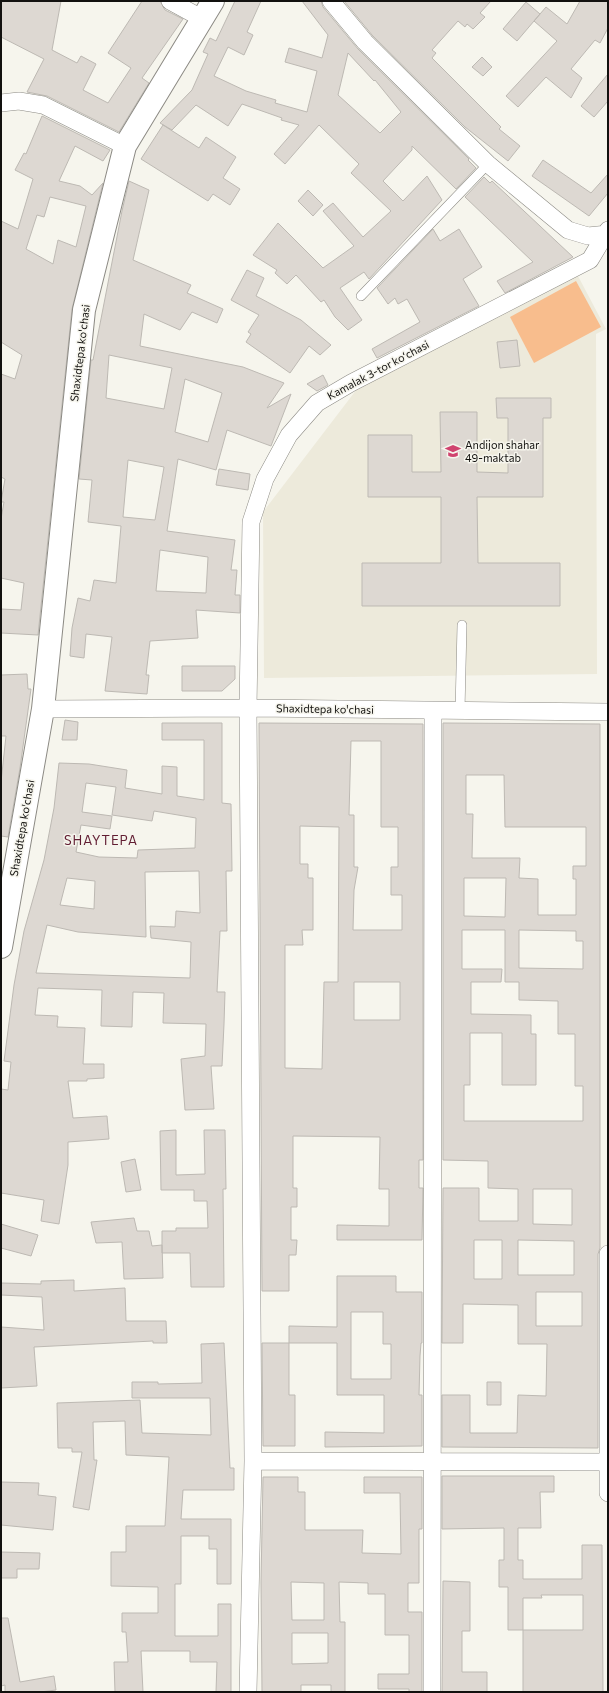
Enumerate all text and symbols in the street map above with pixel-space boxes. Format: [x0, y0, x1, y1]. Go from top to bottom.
street label: Shaxidtepa ko'chasi [67, 303, 92, 402]
street label: Kamalak 3-tor koʻchasi [325, 337, 431, 402]
place label: Andijon shahar 49-maktab [465, 438, 540, 464]
school or university icon: Andijon shahar 49-maktab [444, 442, 462, 460]
street label: Shaxidtepa ko'chasi [276, 701, 374, 716]
street label: Shaxidtepa ko'chasi [7, 778, 36, 877]
district label: SHAYTEPA [64, 832, 138, 848]

